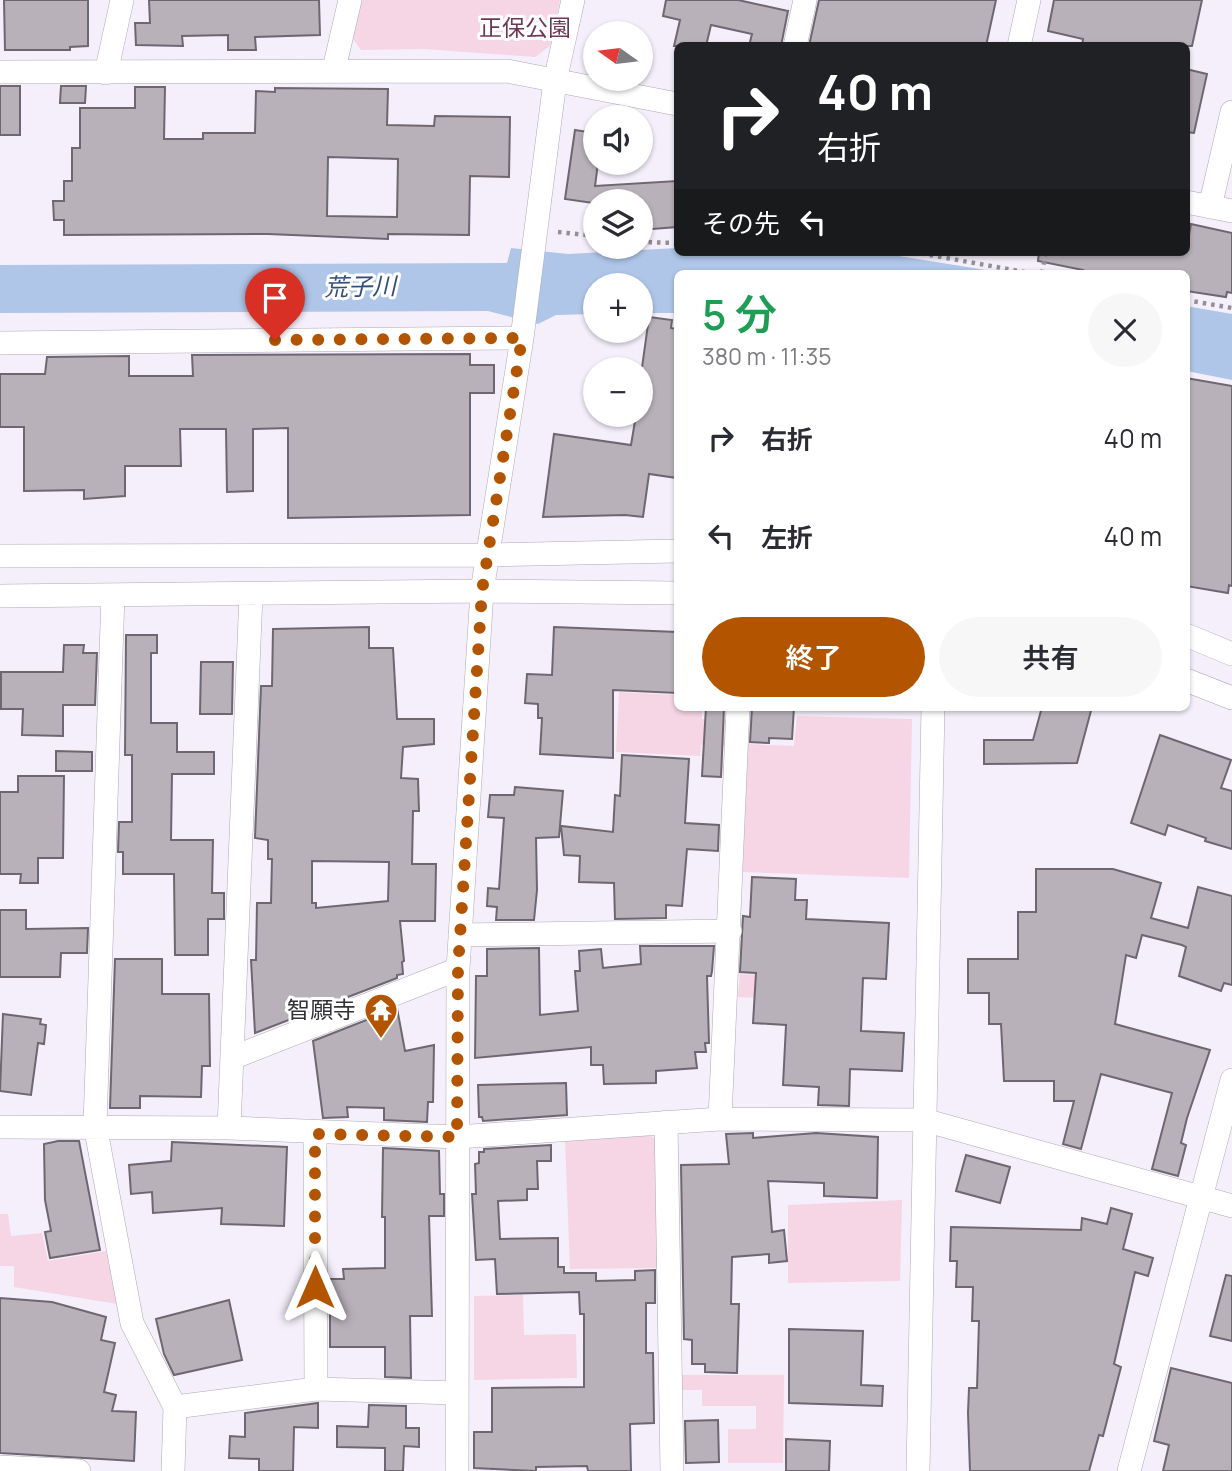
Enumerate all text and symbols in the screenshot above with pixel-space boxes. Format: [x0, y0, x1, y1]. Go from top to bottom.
park label: 正保公園 [479, 11, 571, 43]
north arrow [583, 21, 653, 91]
map controls [583, 21, 653, 427]
text: 40 m [817, 58, 933, 125]
icon: right [702, 70, 793, 161]
button: sound [583, 105, 653, 175]
text: 右折 [817, 125, 881, 169]
button: layers [583, 189, 653, 259]
icon: left [794, 203, 832, 241]
text: その先 [702, 205, 780, 241]
pin [245, 268, 305, 340]
water label: 荒子川 [324, 268, 399, 303]
button: + [583, 273, 653, 343]
icon: arrive [256, 279, 294, 317]
text: 5 分 [702, 285, 777, 343]
button: close [1088, 293, 1162, 367]
text: 380 m · 11:35 [702, 340, 831, 372]
button: − [583, 357, 653, 427]
icon: right [702, 419, 740, 457]
text: 40 m [1104, 420, 1162, 456]
text: 右折 [761, 421, 813, 457]
icon: left [702, 517, 740, 555]
text: 40 m [1104, 518, 1162, 554]
text: 左折 [761, 519, 813, 555]
button: 終了 [702, 617, 925, 697]
button: 共有 [939, 617, 1162, 697]
temple icon: 智願寺 [362, 991, 400, 1040]
place label: 智願寺 [287, 993, 356, 1025]
position arrow [278, 1250, 352, 1324]

